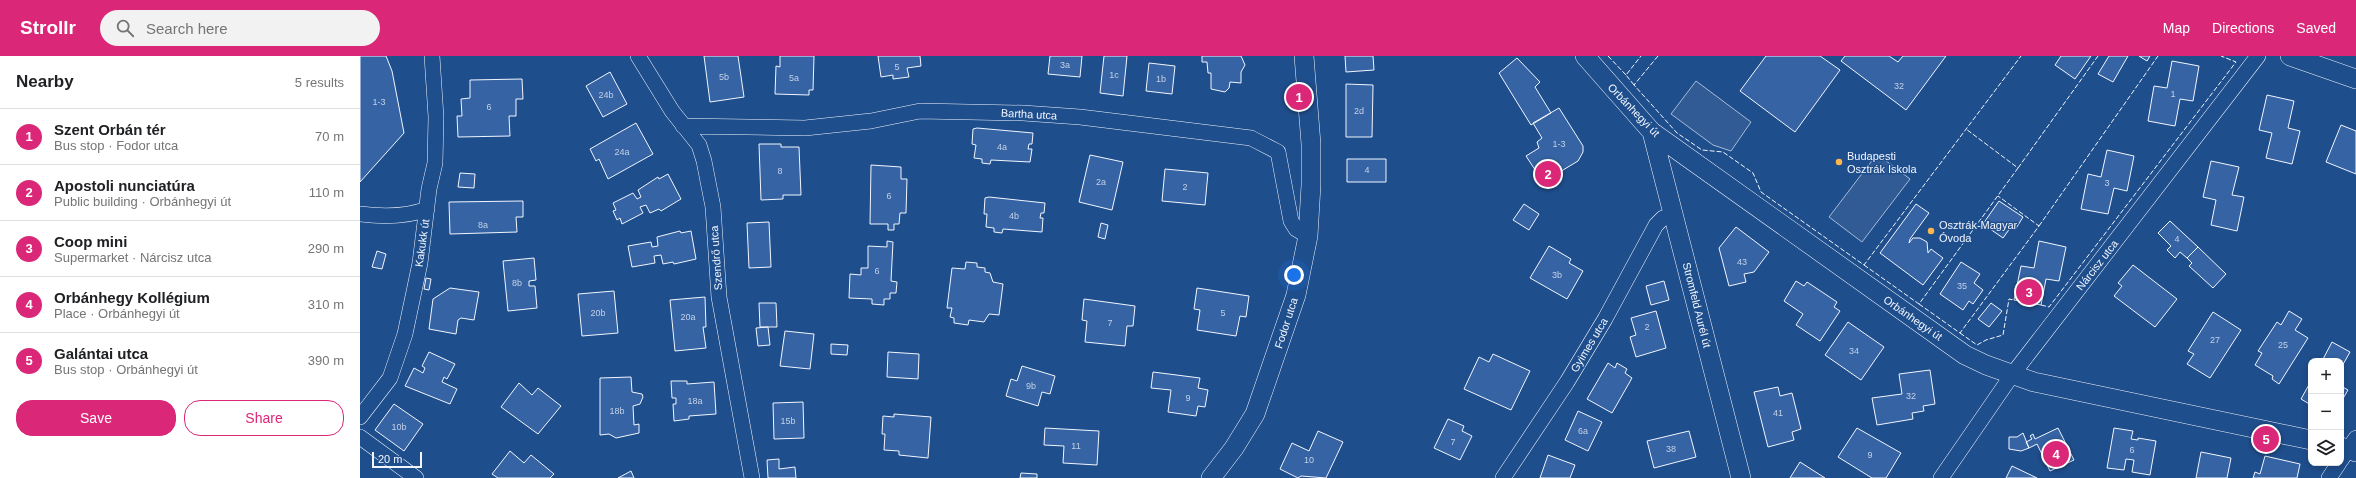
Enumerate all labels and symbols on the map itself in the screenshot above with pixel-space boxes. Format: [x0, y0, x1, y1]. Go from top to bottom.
house number: 3a [1060, 60, 1070, 70]
house number: 5 [894, 62, 900, 72]
house number: 1c [1109, 70, 1119, 80]
house number: 5b [719, 72, 729, 82]
house number: 5a [789, 73, 799, 83]
house number: 1b [1156, 74, 1166, 84]
street label: Orbánhegyi út [1606, 81, 1662, 139]
house number: 32 [1894, 81, 1904, 91]
pin: 1 [1286, 82, 1312, 112]
house number: 1 [2170, 89, 2176, 99]
house number: 24b [598, 90, 614, 100]
house number: 1-3 [372, 97, 386, 107]
house number: 6 [486, 102, 492, 112]
house number: 2d [1354, 106, 1364, 116]
street label: Bartha utca [1001, 107, 1058, 122]
house number: 1-3 [1552, 139, 1566, 149]
house number: 4a [997, 142, 1007, 152]
house number: 24a [614, 147, 630, 157]
place label: Budapesti Osztrák Iskola [1847, 150, 1918, 175]
marker: Budapesti Osztrák Iskola [1834, 157, 1844, 167]
pin: 2 [1535, 159, 1561, 189]
house number: 4 [1364, 165, 1370, 175]
house number: 8 [777, 166, 783, 176]
house number: 2a [1096, 177, 1106, 187]
house number: 3 [2104, 178, 2110, 188]
house number: 2 [1182, 182, 1188, 192]
house number: 6 [886, 191, 892, 201]
house number: 4b [1009, 211, 1019, 221]
street label: Kakukk út [413, 218, 431, 268]
place label: Osztrák-Magyar Óvoda [1939, 219, 2018, 244]
house number: 8a [478, 220, 488, 230]
street label: Szendrő utca [708, 224, 724, 291]
marker: Osztrák-Magyar Óvoda [1926, 226, 1936, 236]
house number: 4 [2174, 234, 2180, 244]
street label: Nárcisz utca [2074, 237, 2121, 293]
house number: 43 [1737, 257, 1747, 267]
street label: Stromfeld Aurél út [1681, 261, 1713, 349]
your location [1284, 265, 1304, 285]
house number: 6 [874, 266, 880, 276]
house number: 3b [1552, 270, 1562, 280]
pin: 3 [2016, 277, 2042, 307]
house number: 8b [512, 278, 522, 288]
house number: 35 [1957, 281, 1967, 291]
street label: Orbánhegyi út [1881, 293, 1945, 343]
street label: Fodor utca [1272, 295, 1300, 350]
house number: 20b [590, 308, 606, 318]
house number: 5 [1220, 308, 1226, 318]
house number: 20a [680, 312, 696, 322]
street label: Gyimes utca [1568, 315, 1610, 374]
house number: 7 [1107, 318, 1113, 328]
house number: 2 [1644, 322, 1650, 332]
house number: 27 [2210, 335, 2220, 345]
house number: 25 [2278, 340, 2288, 350]
house number: 34 [1849, 346, 1859, 356]
house number: 9b [1026, 381, 1036, 391]
house number: 32 [1906, 391, 1916, 401]
house number: 9 [1185, 393, 1191, 403]
house number: 18a [687, 396, 703, 406]
house number: 18b [609, 406, 625, 416]
house number: 41 [1773, 408, 1783, 418]
house number: 15b [780, 416, 796, 426]
house number: 10b [391, 422, 407, 432]
pin: 5 [2253, 424, 2279, 454]
house number: 6a [1578, 426, 1588, 436]
house number: 7 [1450, 437, 1456, 447]
pin: 4 [2043, 439, 2069, 469]
house number: 11 [1071, 441, 1081, 451]
house number: 38 [1666, 444, 1676, 454]
house number: 6 [2129, 445, 2135, 455]
scale bar [372, 450, 422, 469]
house number: 9 [1867, 450, 1873, 460]
house number: 10 [1304, 455, 1314, 465]

